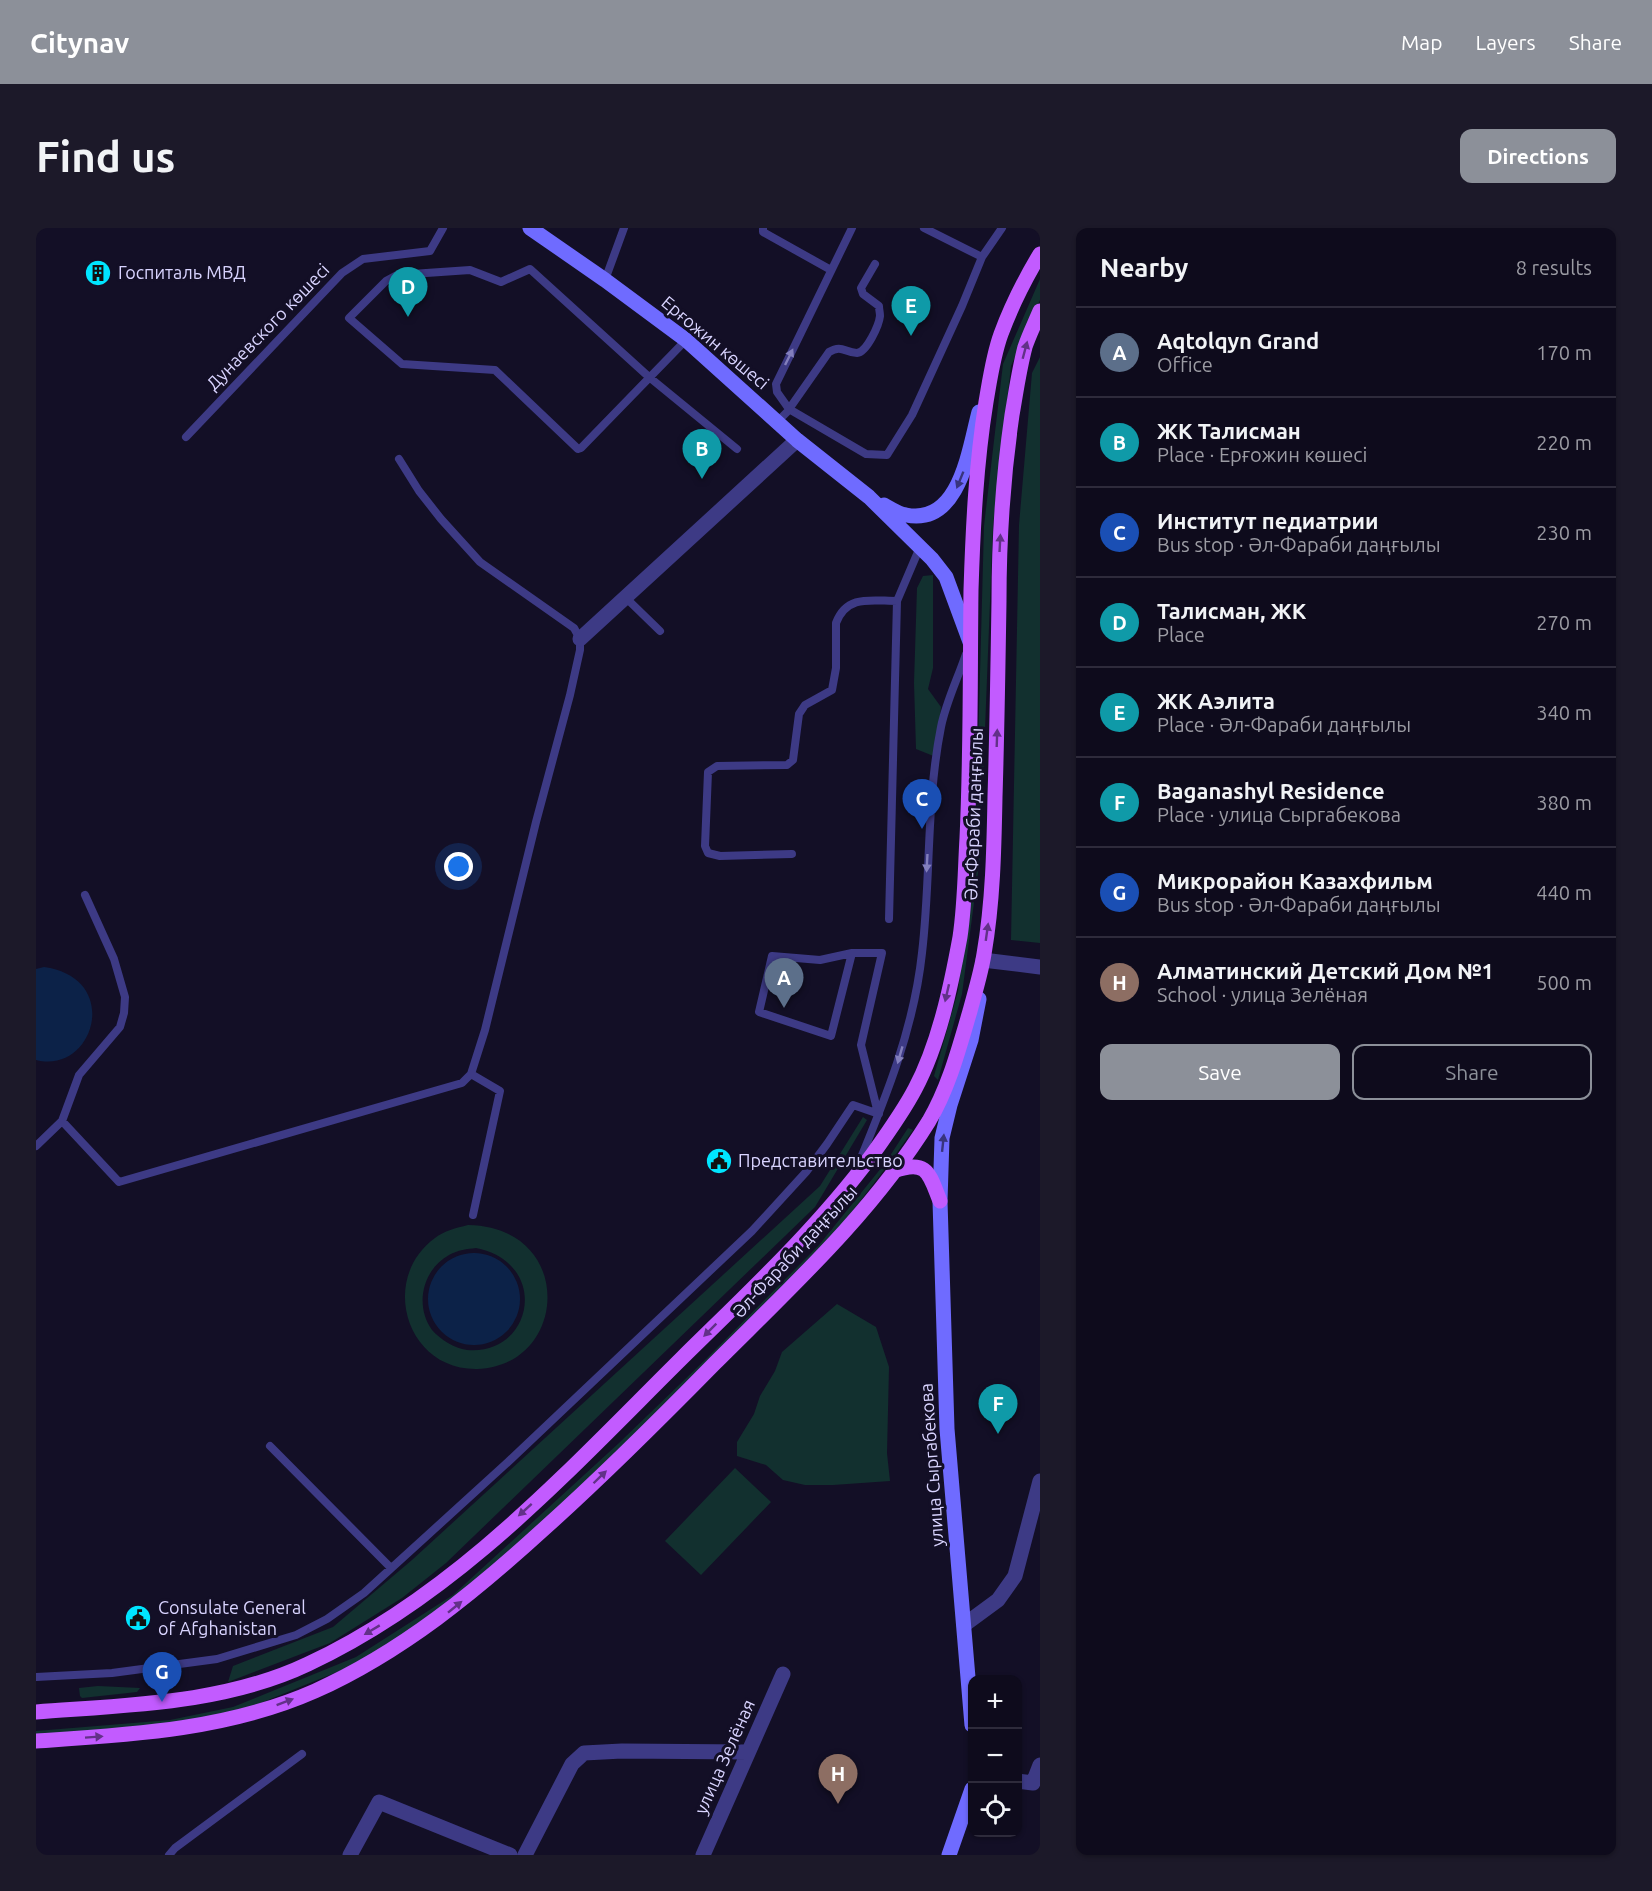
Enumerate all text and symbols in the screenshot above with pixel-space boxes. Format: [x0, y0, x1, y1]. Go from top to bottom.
text: Citynav [30, 27, 129, 58]
text: Map [1401, 30, 1442, 54]
text: Layers [1475, 30, 1536, 54]
text: Share [1569, 30, 1622, 54]
button: Directions [1460, 129, 1616, 183]
text: Find us [36, 133, 175, 180]
text: Nearby [1100, 253, 1188, 282]
text: 8 results [1516, 256, 1592, 279]
building icon: Госпиталь МВД [83, 258, 113, 288]
street label: Дунаевского көшесі [202, 259, 333, 394]
place label: Госпиталь МВД [118, 262, 246, 282]
pin: D [388, 268, 428, 317]
pin: E [892, 286, 930, 336]
street label: Ерғожин көшесі [658, 292, 773, 393]
text: Aqtolqyn Grand [1157, 328, 1319, 353]
one-way arrow [1021, 341, 1030, 359]
text: A [1112, 341, 1127, 364]
text: 170 m [1536, 341, 1592, 364]
one-way arrow [784, 348, 793, 365]
text: Office [1157, 353, 1213, 376]
text: ЖК Талисман [1157, 418, 1301, 443]
pin: B [682, 430, 722, 479]
text: B [1113, 431, 1126, 454]
text: 220 m [1536, 431, 1592, 454]
text: Place · Ерғожин көшесі [1157, 443, 1367, 466]
one-way arrow [954, 471, 964, 489]
text: Институт педиатрии [1157, 508, 1379, 533]
text: C [1113, 521, 1126, 544]
text: 230 m [1536, 521, 1592, 544]
one-way arrow [995, 533, 1004, 552]
text: Bus stop · Әл-Фараби даңғылы [1157, 533, 1441, 556]
text: Талисман, ЖК [1157, 598, 1306, 623]
text: D [1112, 611, 1127, 634]
text: 270 m [1536, 611, 1592, 634]
text: Place [1157, 623, 1205, 646]
text: ЖК Аэлита [1157, 688, 1275, 713]
text: E [1114, 701, 1125, 724]
text: 340 m [1536, 701, 1592, 724]
text: Place · Әл-Фараби даңғылы [1157, 713, 1411, 736]
street label: Әл-Фараби даңғылы [960, 727, 986, 901]
one-way arrow [992, 728, 1002, 747]
text: Baganashyl Residence [1157, 778, 1385, 803]
pin: C [902, 780, 942, 829]
text: F [1114, 791, 1125, 814]
text: 380 m [1536, 791, 1592, 814]
text: Place · улица Сыргабекова [1157, 803, 1401, 826]
your location [444, 852, 473, 881]
one-way arrow [923, 853, 932, 872]
text: Микрорайон Казахфильм [1157, 868, 1433, 893]
text: G [1113, 881, 1126, 904]
text: 440 m [1536, 881, 1592, 904]
text: Bus stop · Әл-Фараби даңғылы [1157, 893, 1441, 916]
one-way arrow [983, 923, 992, 942]
pin: A [764, 958, 804, 1008]
text: Алматинский Детский Дом №1 [1157, 958, 1494, 983]
text: H [1112, 971, 1127, 994]
text: 500 m [1536, 971, 1592, 994]
text: School · улица Зелёная [1157, 983, 1368, 1006]
one-way arrow [942, 984, 952, 1002]
button: Save [1100, 1044, 1340, 1100]
button: Share [1352, 1044, 1592, 1100]
one-way arrow [895, 1046, 904, 1064]
one-way arrow [938, 1133, 947, 1152]
public building icon: Представительство [704, 1146, 734, 1176]
place label: Представительство [738, 1150, 903, 1170]
street label: Әл-Фараби даңғылы [728, 1181, 861, 1321]
one-way arrow [704, 1323, 718, 1337]
street label: улица Сыргабекова [915, 1383, 947, 1548]
pin: F [978, 1384, 1018, 1434]
one-way arrow [592, 1471, 607, 1484]
one-way arrow [518, 1503, 533, 1517]
place label: Consulate General of Afghanistan [158, 1597, 306, 1638]
one-way arrow [447, 1601, 462, 1613]
public building icon: Consulate General of Afghanistan [123, 1603, 153, 1633]
one-way arrow [364, 1625, 380, 1636]
pin: G [142, 1652, 182, 1702]
map controls [968, 1675, 1022, 1837]
button: + [968, 1675, 1022, 1729]
street label: улица Зелёная [690, 1696, 758, 1817]
one-way arrow [277, 1697, 295, 1707]
button: − [968, 1729, 1022, 1783]
one-way arrow [85, 1732, 104, 1742]
pin: H [818, 1754, 858, 1804]
button: locate [968, 1783, 1022, 1837]

